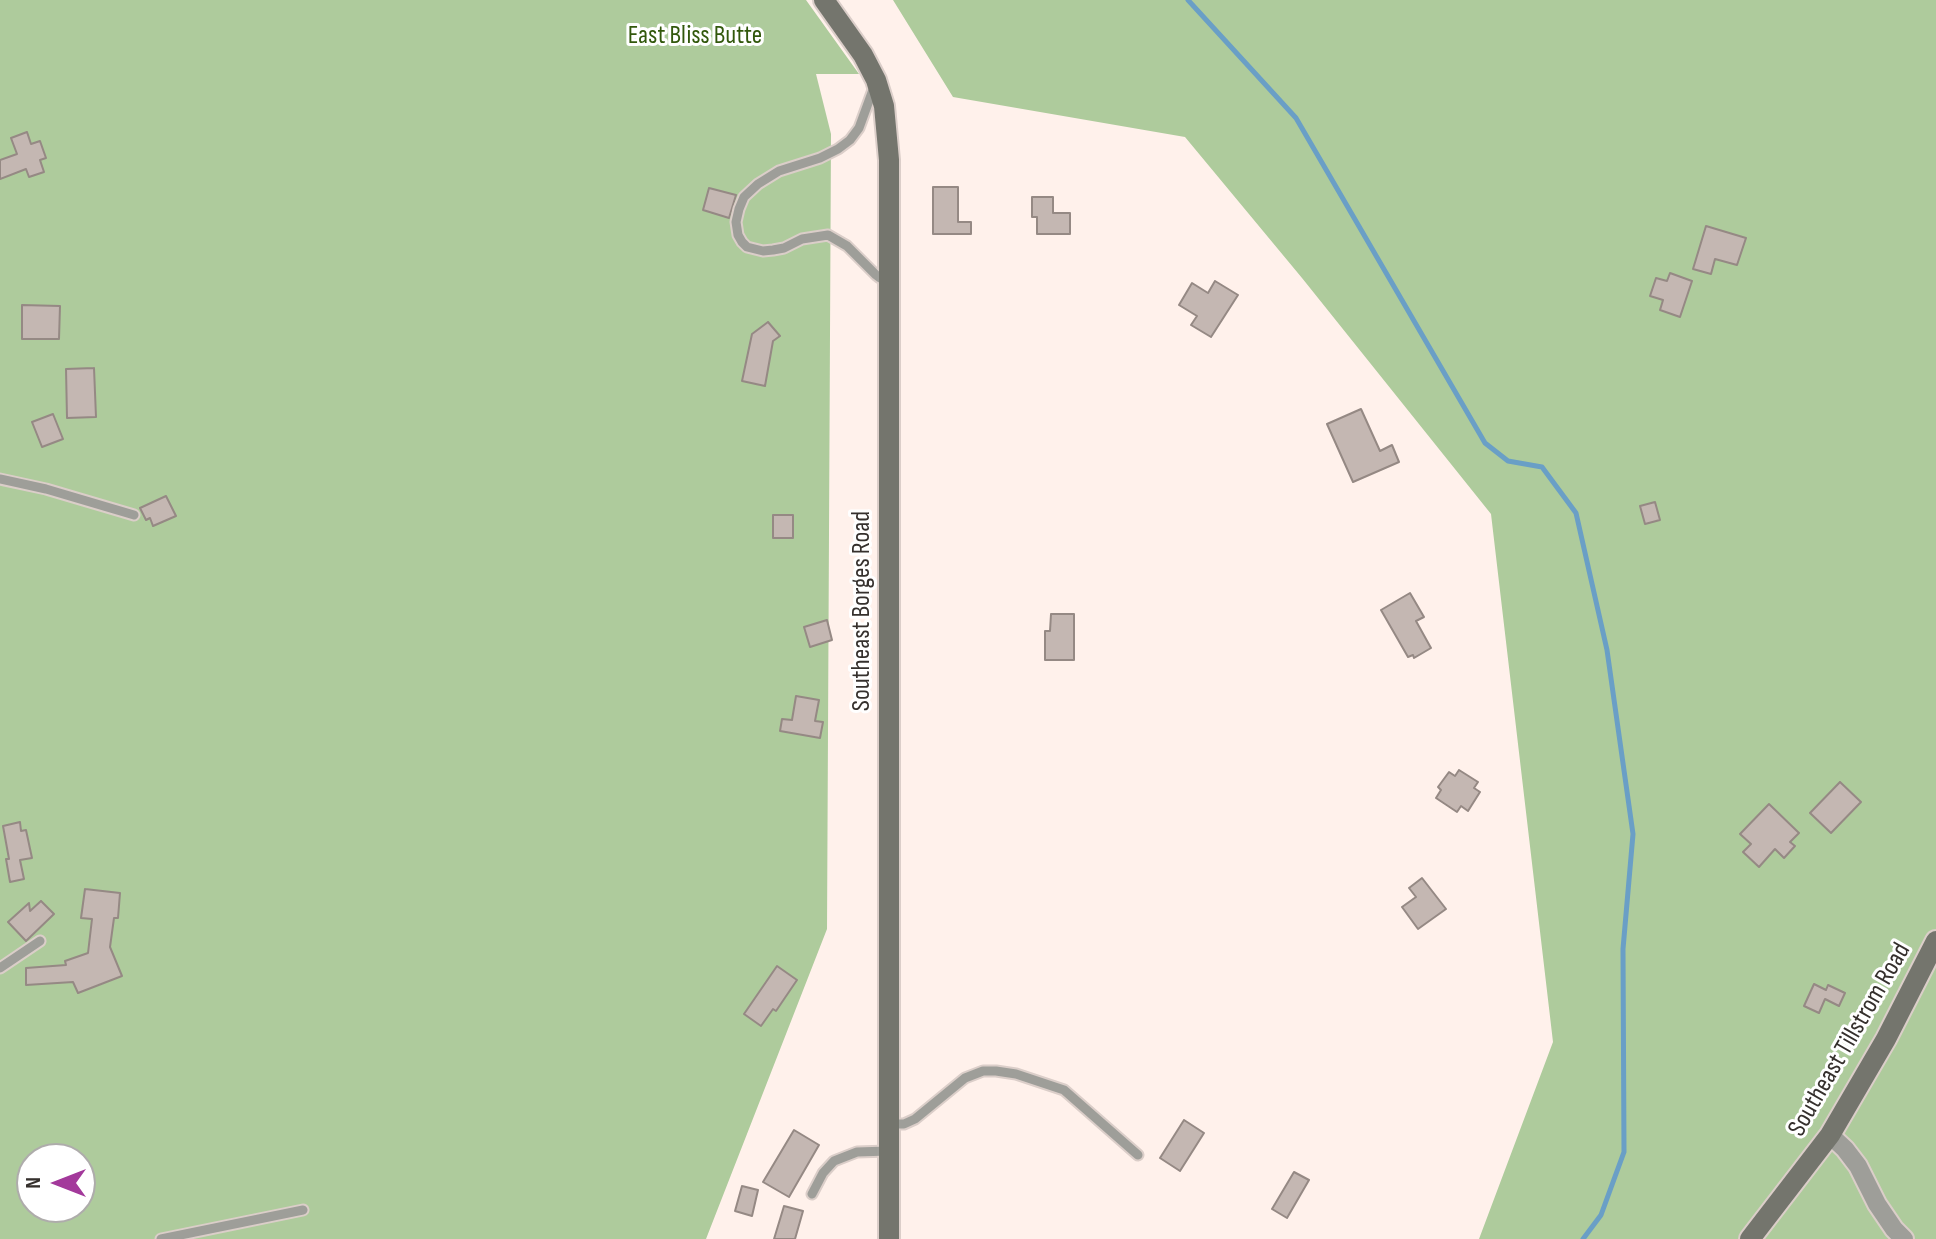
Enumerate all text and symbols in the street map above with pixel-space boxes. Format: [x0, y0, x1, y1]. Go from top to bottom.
park label: East Bliss Butte [628, 20, 762, 52]
street label: Southeast Borges Road [846, 511, 878, 711]
street label: Southeast Tillstrom Road [1782, 938, 1918, 1142]
north arrow [16, 1143, 96, 1223]
text: N [20, 1177, 47, 1189]

